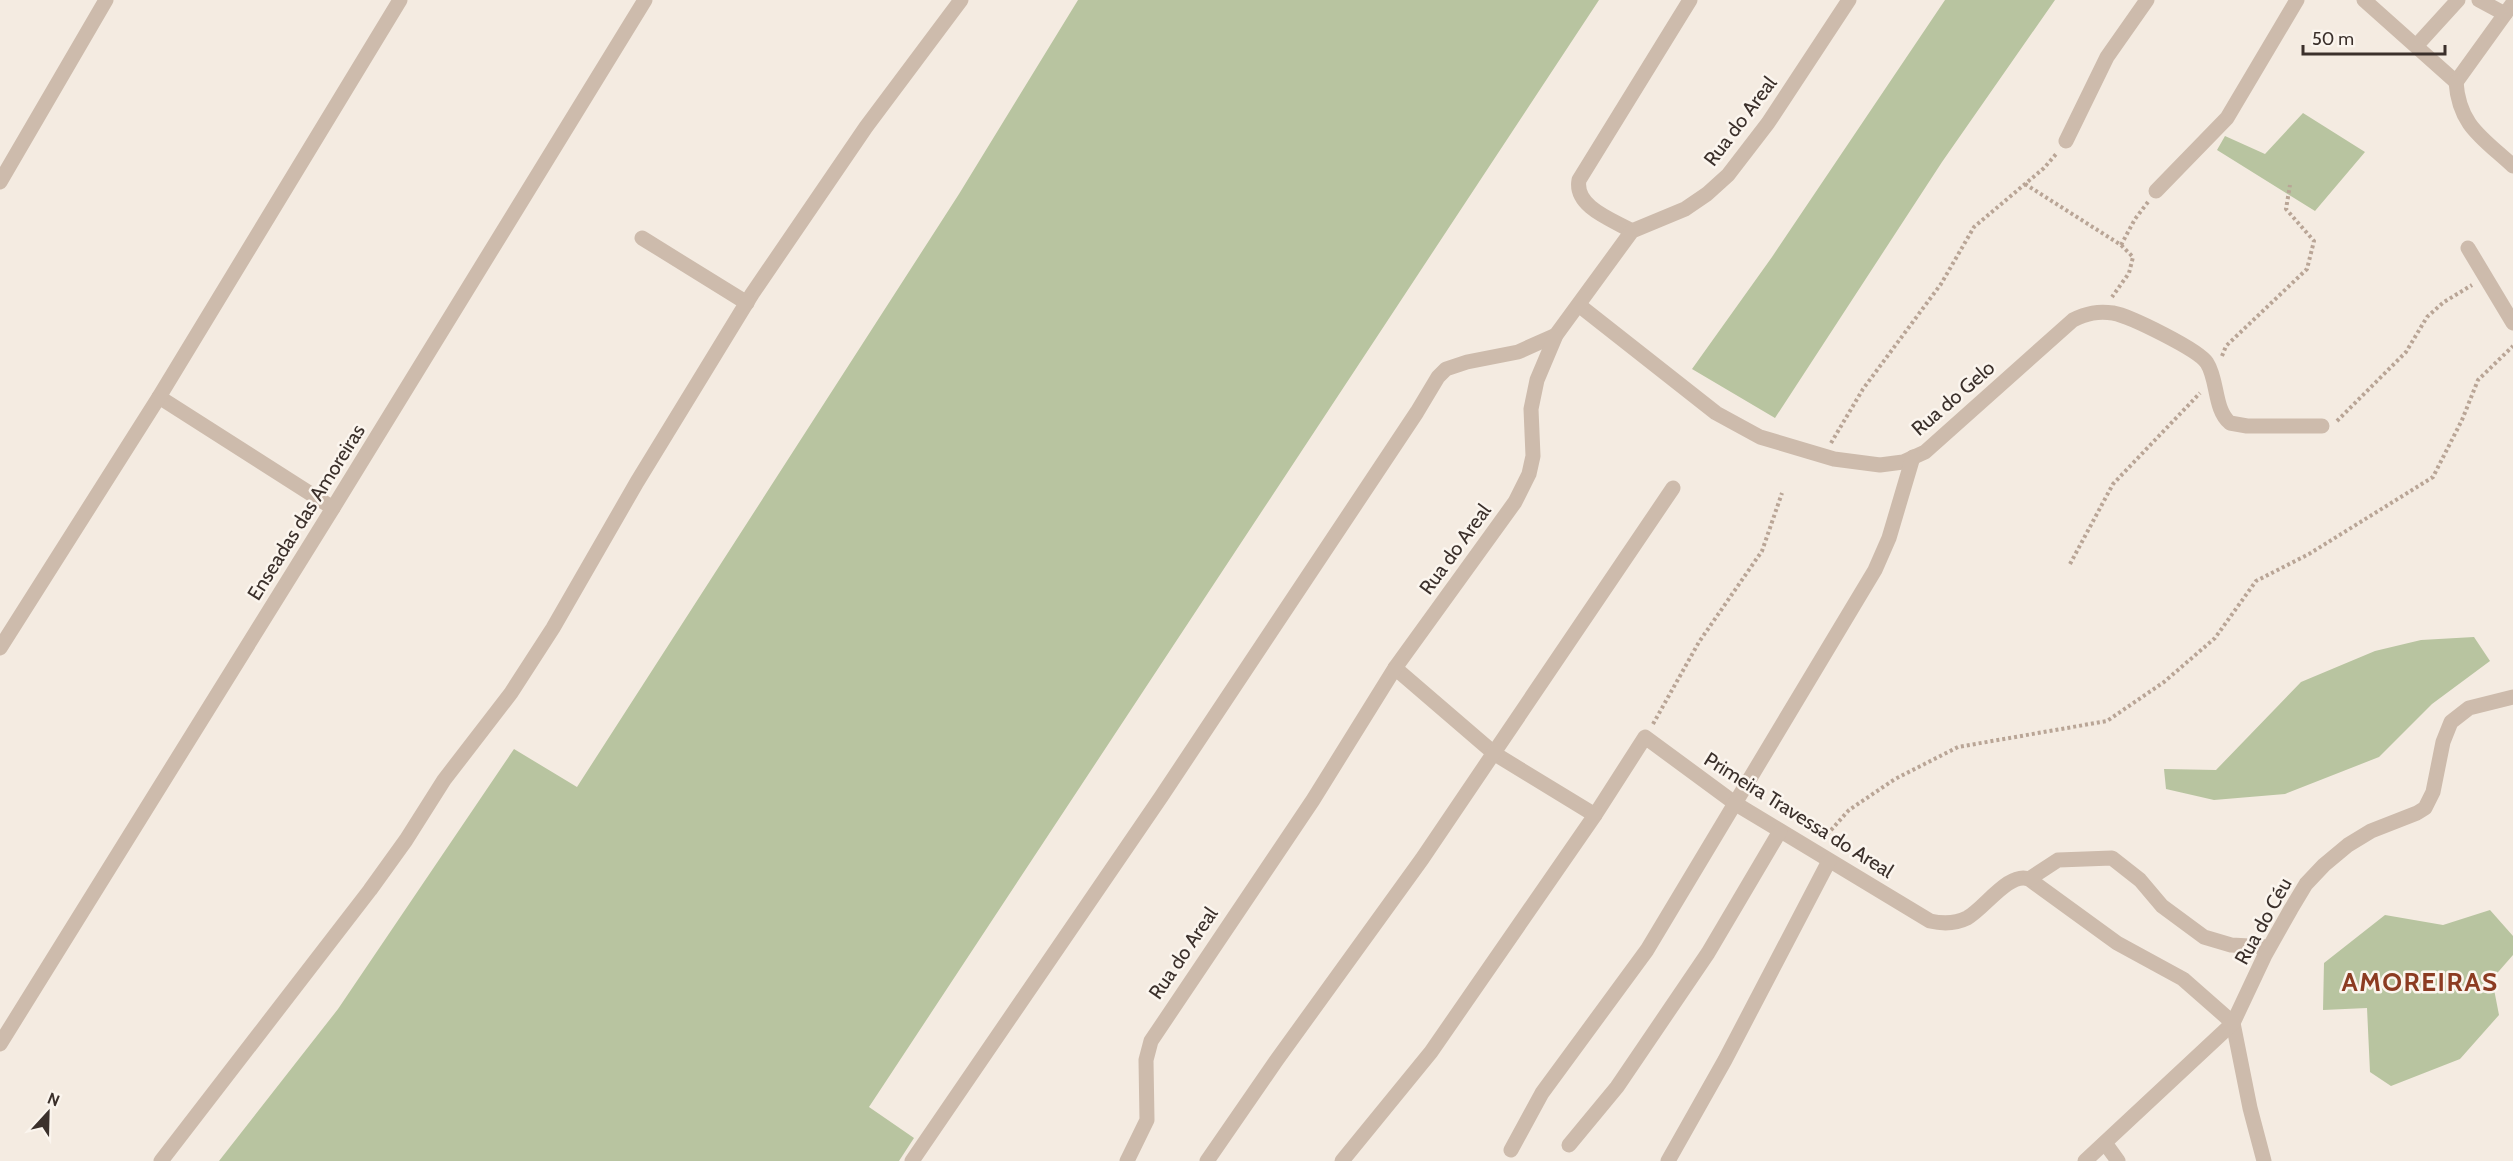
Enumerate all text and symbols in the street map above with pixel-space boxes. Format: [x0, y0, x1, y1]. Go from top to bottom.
scale bar [2303, 18, 2446, 56]
text: 50 m [2312, 28, 2354, 50]
street label: Rua do Areal [1699, 71, 1782, 171]
street label: Rua do Gelo [1907, 355, 1999, 441]
street label: Enseadas das Amoreiras [242, 420, 370, 604]
street label: Rua do Areal [1414, 499, 1496, 599]
street label: Primeira Travessa do Areal [1700, 747, 1898, 883]
street label: Rua do Céu [2229, 873, 2297, 969]
street label: Rua do Areal [1143, 902, 1223, 1004]
district label: AMOREIRAS [2342, 966, 2499, 998]
north arrow [18, 1083, 78, 1143]
text: N [45, 1089, 62, 1110]

